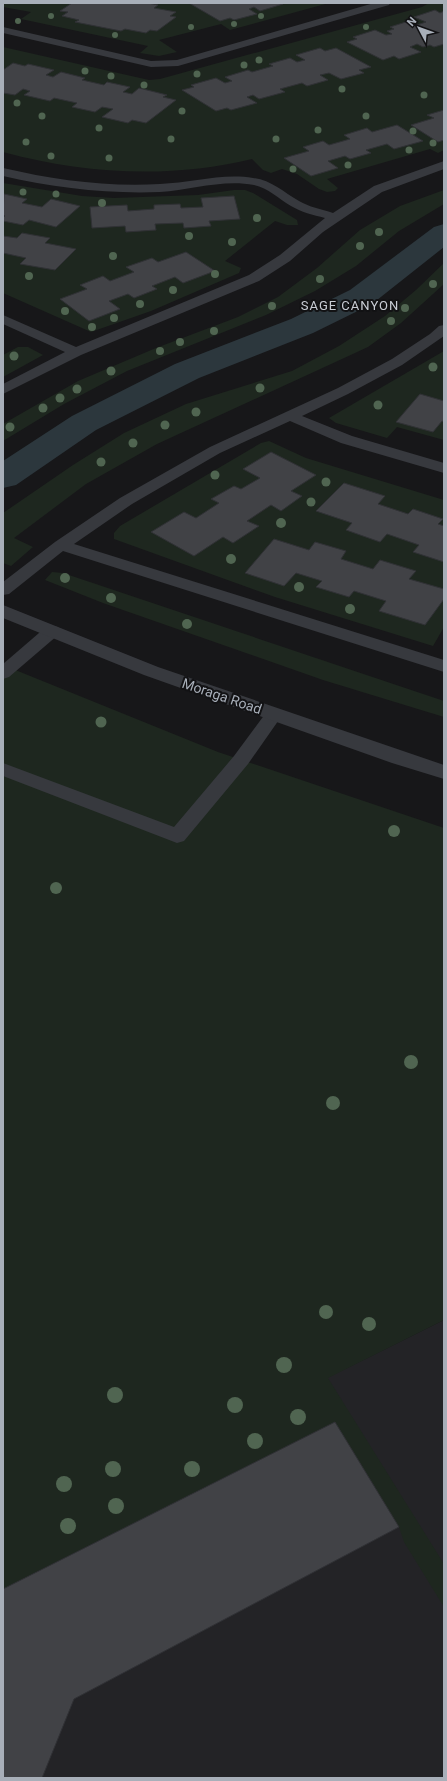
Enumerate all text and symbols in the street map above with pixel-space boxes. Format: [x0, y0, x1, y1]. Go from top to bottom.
north arrow [399, 8, 439, 48]
text: N [404, 14, 419, 29]
district label: SAGE CANYON [301, 298, 399, 313]
street label: Moraga Road [180, 675, 264, 717]

